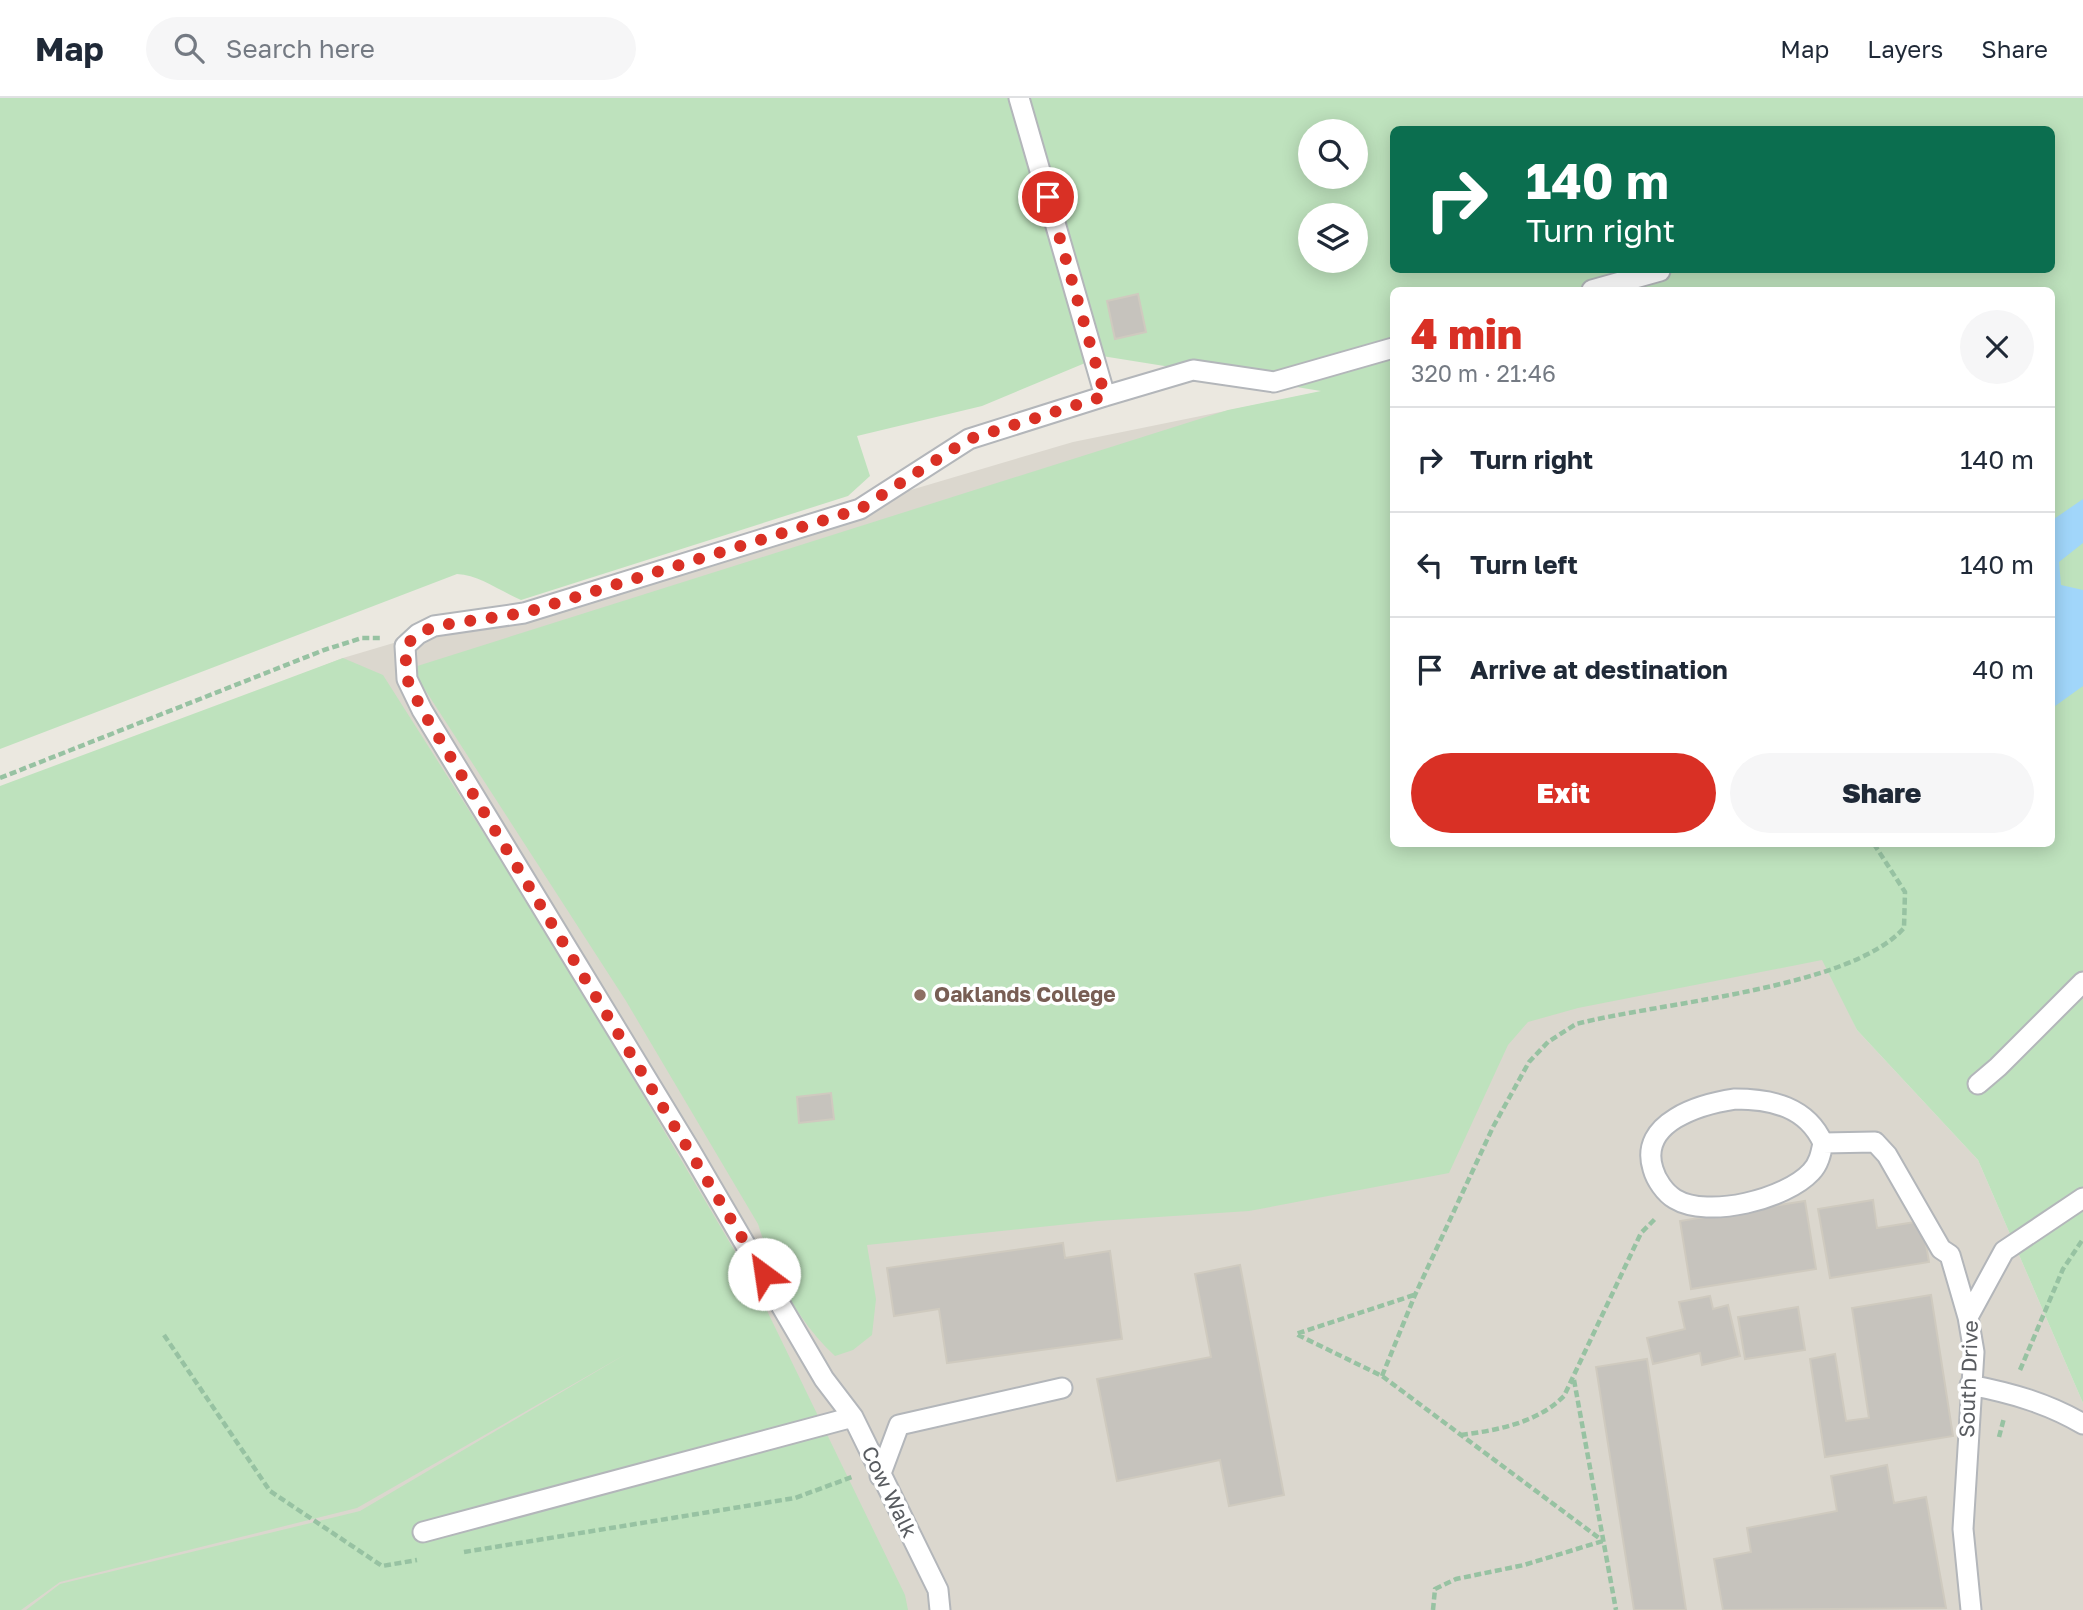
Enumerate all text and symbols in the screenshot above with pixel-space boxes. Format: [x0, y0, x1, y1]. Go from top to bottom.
search box [146, 17, 636, 80]
text: Map [35, 29, 104, 68]
icon: search [170, 29, 208, 67]
text: Search here [226, 33, 375, 64]
text: Map [1780, 34, 1829, 63]
text: Layers [1867, 34, 1943, 63]
text: Share [1981, 34, 2048, 63]
map controls [1298, 119, 1368, 273]
button: search [1298, 119, 1368, 189]
text: 140 m [1526, 151, 1669, 210]
icon: right [1411, 154, 1502, 245]
pin [1018, 167, 1078, 227]
icon: arrive [1029, 178, 1067, 216]
button: layers [1298, 203, 1368, 273]
text: Turn right [1526, 211, 1675, 249]
text: 4 min [1411, 308, 1522, 358]
button: close [1960, 310, 2034, 384]
text: 320 m · 21:46 [1411, 359, 1556, 387]
icon: right [1411, 441, 1449, 479]
text: Turn right [1470, 444, 1593, 475]
text: 140 m [1960, 444, 2034, 475]
icon: left [1411, 546, 1449, 584]
text: Turn left [1470, 549, 1578, 580]
text: 140 m [1960, 549, 2034, 580]
icon: arrive [1411, 651, 1449, 689]
text: Arrive at destination [1470, 654, 1728, 685]
text: 40 m [1973, 654, 2034, 685]
button: Exit [1411, 753, 1716, 833]
button: Share [1730, 753, 2034, 833]
place label: Oaklands College [934, 981, 1116, 1007]
marker: Oaklands College [912, 987, 928, 1003]
position arrow [727, 1237, 801, 1311]
street label: South Drive [1953, 1320, 1983, 1438]
street label: Cow Walk [857, 1442, 923, 1542]

